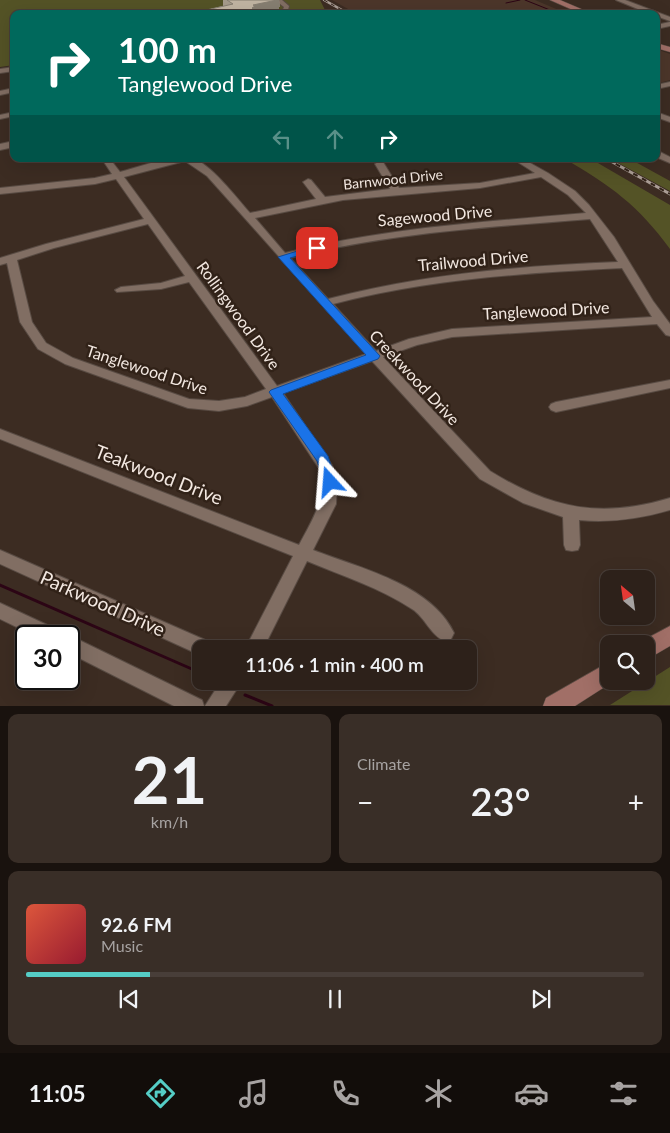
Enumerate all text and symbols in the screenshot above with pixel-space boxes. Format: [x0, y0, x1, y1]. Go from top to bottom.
text: 100 m [118, 28, 217, 70]
icon: right [35, 30, 100, 95]
text: Tanglewood Drive [118, 70, 292, 97]
icon: left [268, 125, 296, 153]
icon: ahead [321, 125, 349, 153]
icon: right [374, 125, 402, 153]
street label: Barnwood Drive [342, 165, 444, 193]
street label: Sagewood Drive [377, 201, 493, 229]
pin [296, 227, 338, 269]
icon: arrive [303, 234, 331, 262]
street label: Trailwood Drive [417, 246, 529, 274]
street label: Rollingwood Drive [193, 257, 285, 373]
street label: Tanglewood Drive [482, 297, 610, 323]
street label: Creekwood Drive [366, 326, 464, 428]
street label: Tanglewood Drive [84, 340, 210, 398]
street label: Teakwood Drive [92, 439, 226, 509]
position arrow [303, 455, 355, 507]
street label: Parkwood Drive [37, 565, 169, 641]
north arrow [600, 570, 655, 625]
map controls [600, 570, 655, 690]
speed limit sign: 30 [15, 625, 80, 690]
button: search [600, 635, 655, 690]
text: 11:06 · 1 min · 400 m [245, 653, 424, 676]
text: 21 [132, 740, 207, 818]
text: Climate [357, 754, 410, 773]
text: 23° [471, 778, 530, 824]
text: − [357, 785, 373, 819]
text: + [628, 785, 644, 819]
text: km/h [151, 812, 188, 831]
text: 92.6 FM [101, 913, 172, 936]
text: Music [101, 936, 143, 955]
icon: previous [115, 985, 143, 1013]
icon: pause [321, 985, 349, 1013]
icon: next [527, 985, 555, 1013]
icon: directions [143, 1076, 178, 1111]
icon: music [236, 1076, 271, 1111]
icon: phone [328, 1076, 363, 1111]
icon: climate [421, 1076, 456, 1111]
icon: car [514, 1076, 549, 1111]
icon: filters [606, 1076, 641, 1111]
text: 11:05 [29, 1080, 86, 1107]

